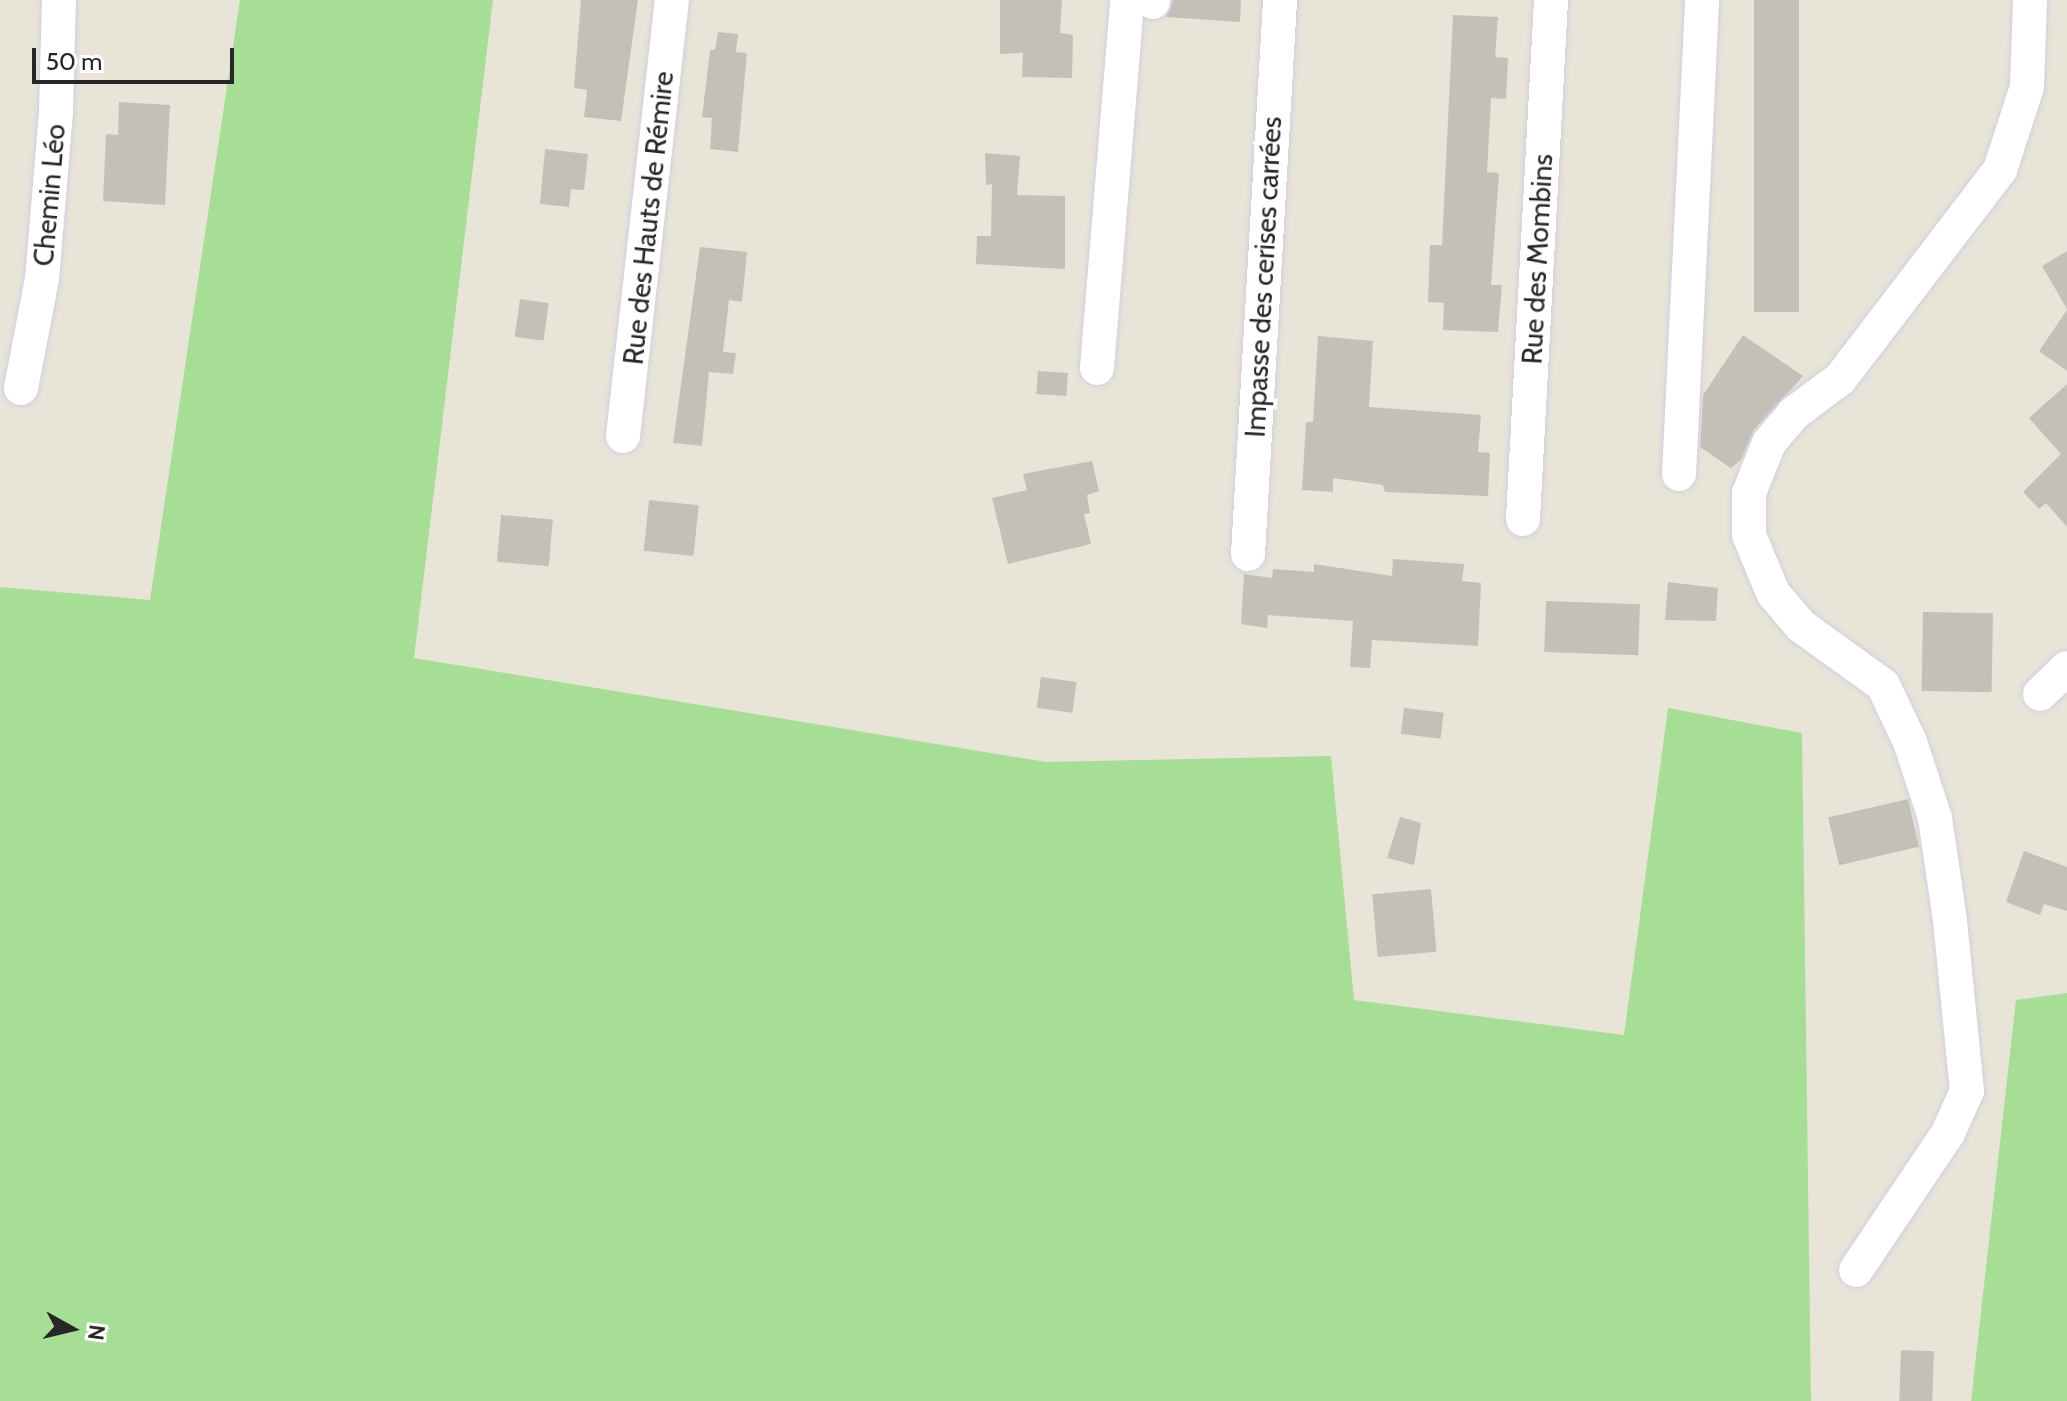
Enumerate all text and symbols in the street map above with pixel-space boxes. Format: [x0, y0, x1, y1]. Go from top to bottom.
scale bar [36, 32, 238, 82]
text: 50 m [46, 47, 102, 76]
street label: Rue des Hauts de Rémire [616, 70, 680, 366]
street label: Impasse des cerises carrées [1238, 116, 1288, 438]
street label: Chemin Léo [26, 122, 72, 268]
street label: Rue des Mombins [1515, 153, 1559, 365]
north arrow [32, 1289, 112, 1369]
text: N [82, 1323, 111, 1342]

